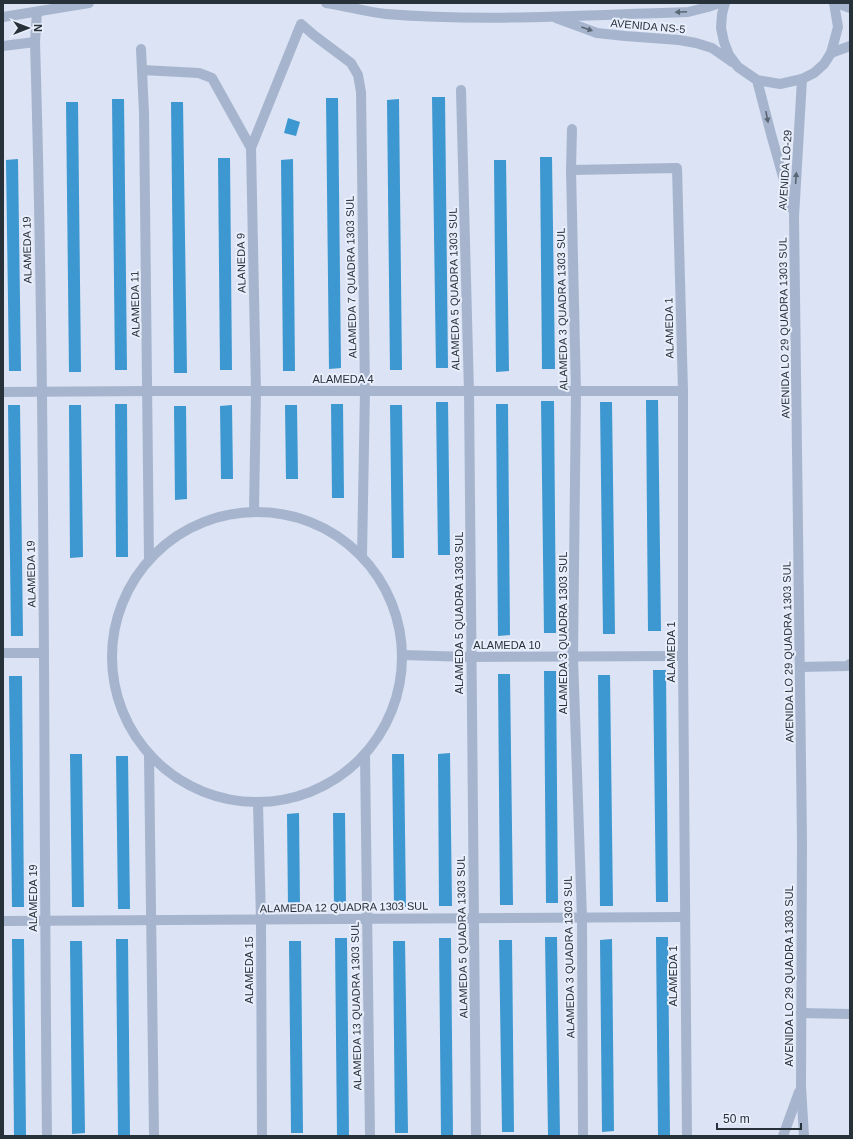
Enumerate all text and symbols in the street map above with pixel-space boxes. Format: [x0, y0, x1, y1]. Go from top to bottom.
north arrow [8, 8, 48, 48]
one-way arrow [674, 9, 687, 15]
street label: AVENIDA NS-5 [610, 17, 686, 35]
text: N [32, 24, 44, 32]
one-way arrow [582, 26, 594, 32]
one-way arrow [764, 111, 770, 123]
street label: AVENIDA LO-29 [776, 129, 794, 211]
one-way arrow [793, 172, 800, 184]
street label: ALAMEDA 7 QUADRA 1303 SUL [344, 196, 358, 358]
street label: ALAMEDA 5 QUADRA 1303 SUL [447, 208, 461, 370]
street label: ALAMEDA 19 [20, 216, 34, 284]
street label: ALAMEDA 3 QUADRA 1303 SUL [555, 228, 569, 390]
street label: ALANEDA 9 [234, 233, 248, 293]
street label: AVENIDA LO 29 QUADRA 1303 SUL [776, 237, 792, 419]
street label: ALAMEDA 11 [128, 271, 142, 337]
street label: ALAMEDA 1 [662, 297, 676, 359]
street label: ALAMEDA 4 [312, 373, 374, 385]
street label: ALAMEDA 5 QUADRA 1303 SUL [453, 532, 465, 694]
street label: ALAMEDA 19 [24, 540, 38, 608]
street label: ALAMEDA 3 QUADRA 1303 SUL [557, 552, 569, 714]
street label: AVENIDA LO 29 QUADRA 1303 SUL [780, 561, 796, 743]
street label: ALAMEDA 1 [665, 621, 677, 683]
street label: ALAMEDA 10 [473, 639, 541, 651]
street label: ALAMEDA 5 QUADRA 1303 SUL [455, 856, 469, 1018]
street label: ALAMEDA 19 [27, 864, 39, 932]
street label: ALAMEDA 3 QUADRA 1303 SUL [562, 876, 576, 1038]
street label: AVENIDA LO 29 QUADRA 1303 SUL [783, 885, 795, 1067]
street label: ALAMEDA 12 QUADRA 1303 SUL [260, 900, 428, 914]
street label: ALAMEDA 13 QUADRA 1303 SUL [349, 922, 363, 1090]
street label: ALAMEDA 15 [243, 936, 255, 1004]
street label: ALAMEDA 1 [667, 945, 679, 1007]
scale bar [717, 1105, 801, 1131]
text: 50 m [723, 1112, 750, 1126]

